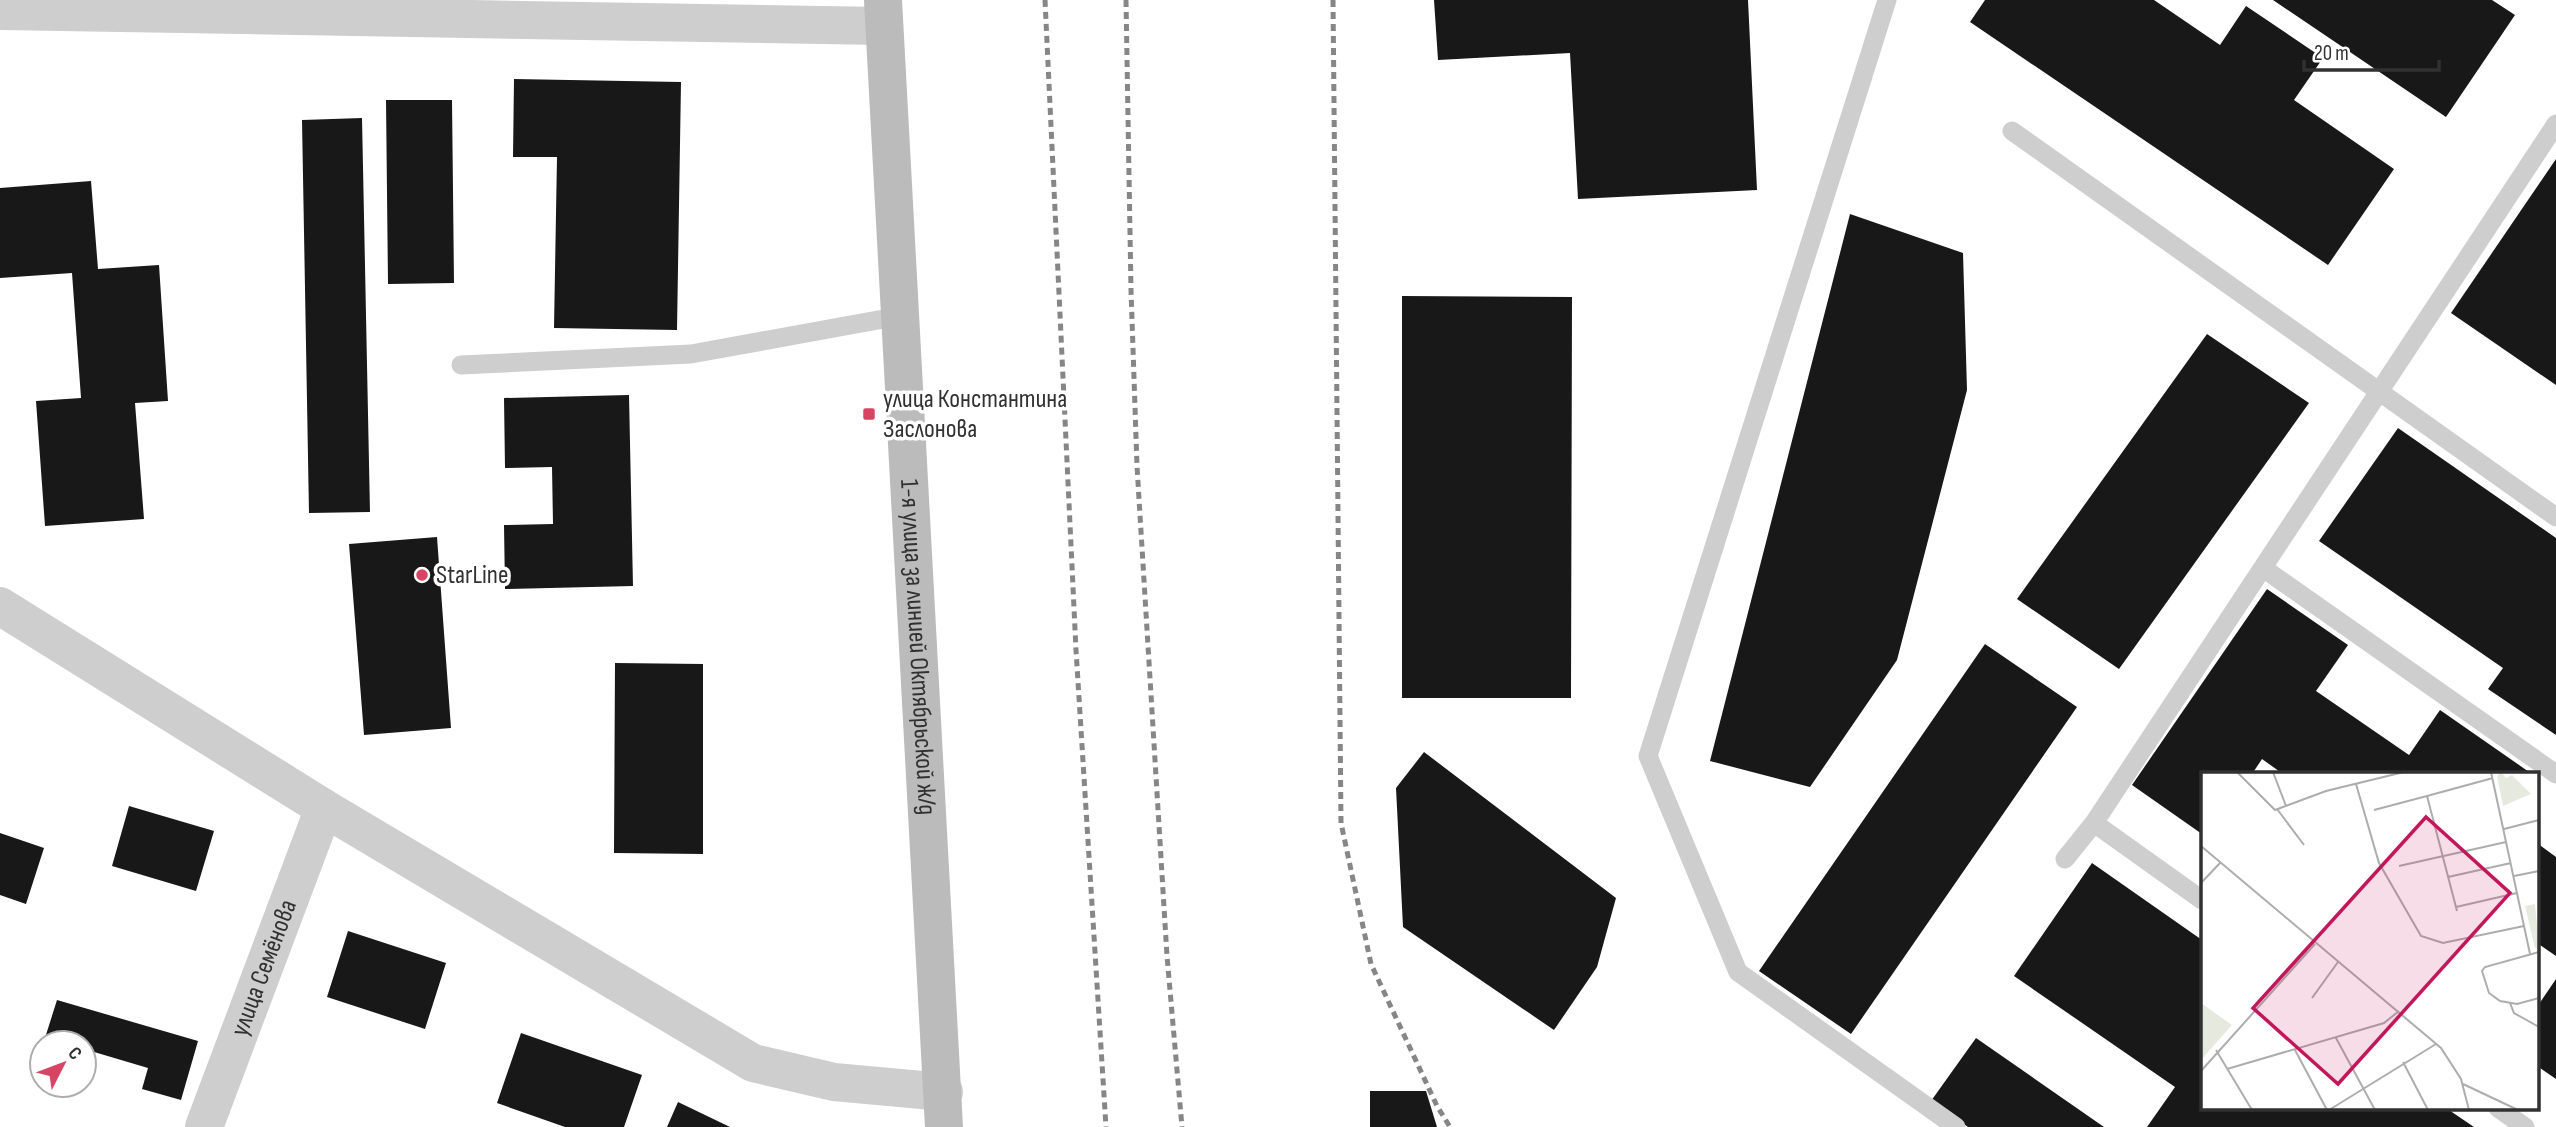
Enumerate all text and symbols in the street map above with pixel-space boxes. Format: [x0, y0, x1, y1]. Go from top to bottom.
scale bar [2304, 28, 2439, 72]
text: 20 m [2314, 41, 2349, 66]
place label: улица Константина Заслонова [883, 384, 1067, 445]
marker: улица Константина Заслонова [861, 406, 877, 422]
street label: 1-я улица за линией Октябрьской ж/д [893, 478, 943, 816]
place label: StarLine [436, 560, 508, 591]
marker: StarLine [414, 567, 430, 583]
inset map [2201, 772, 2538, 1110]
street label: улица Семёнова [224, 895, 304, 1040]
north arrow [28, 1029, 98, 1099]
text: С [63, 1042, 86, 1065]

